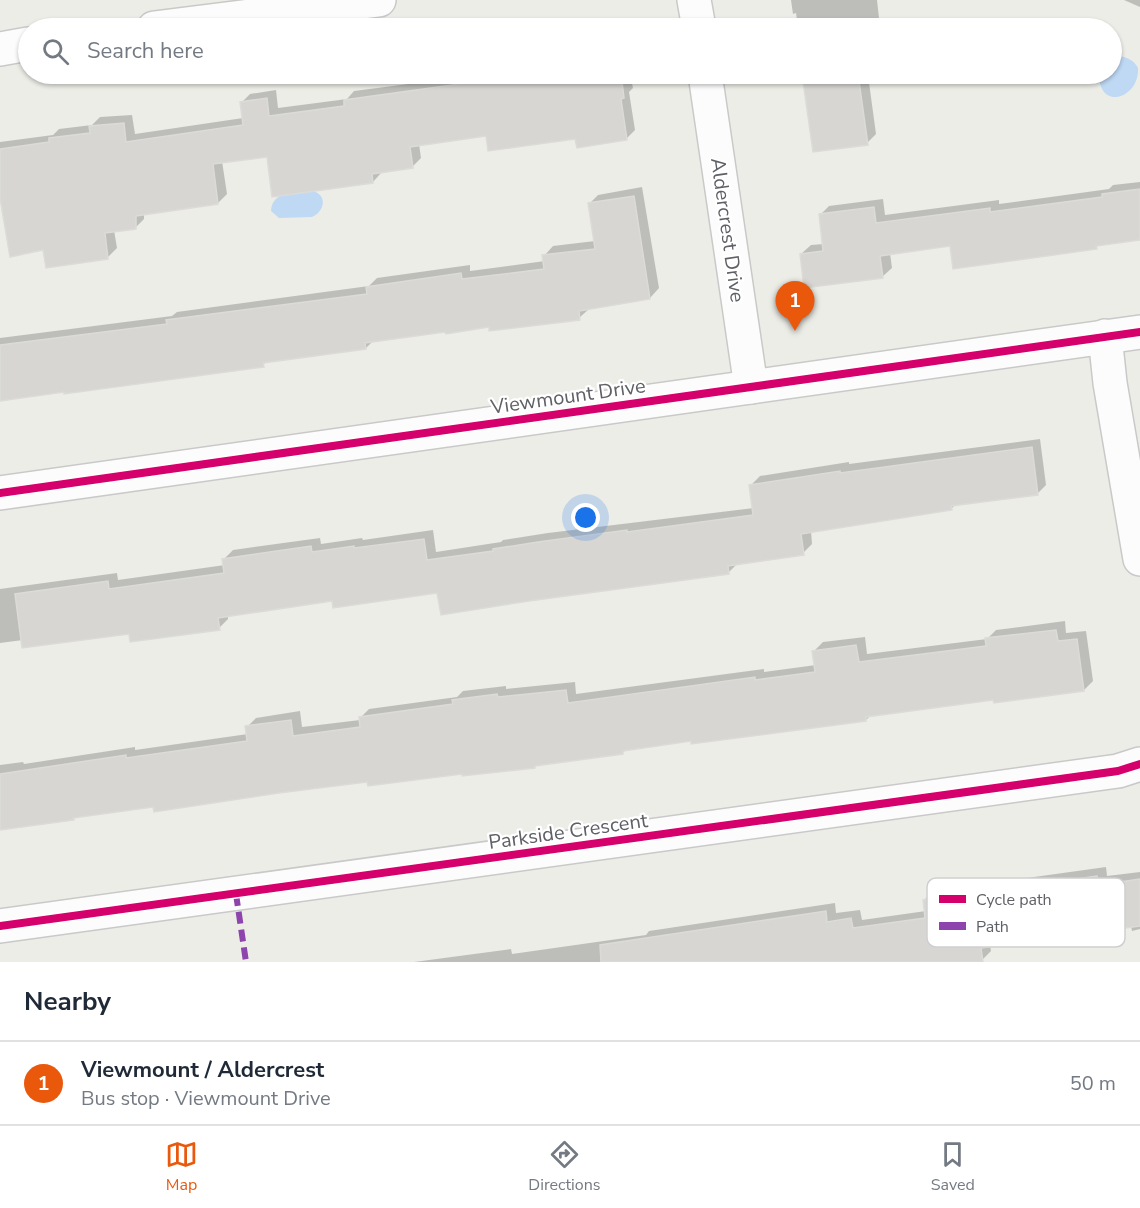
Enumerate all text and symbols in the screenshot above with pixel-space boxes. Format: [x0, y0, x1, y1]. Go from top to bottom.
search box [18, 18, 1122, 84]
icon: search [39, 35, 72, 68]
text: Search here [87, 36, 204, 66]
street label: Aldercrest Drive [704, 156, 751, 304]
pin: 1 [776, 282, 814, 331]
street label: Viewmount Drive [488, 372, 647, 421]
your location [571, 503, 600, 532]
street label: Parkside Crescent [487, 807, 650, 856]
legend [927, 878, 1125, 947]
text: Cycle path [976, 889, 1052, 911]
text: Path [976, 916, 1009, 938]
text: Nearby [24, 984, 111, 1019]
text: Viewmount / Aldercrest [81, 1055, 324, 1085]
text: 1 [38, 1070, 50, 1097]
text: 50 m [1070, 1070, 1116, 1097]
text: Bus stop · Viewmount Drive [81, 1085, 331, 1112]
tab: Map [165, 1138, 198, 1196]
tab: Directions [528, 1138, 600, 1196]
tab: Saved [931, 1138, 975, 1196]

